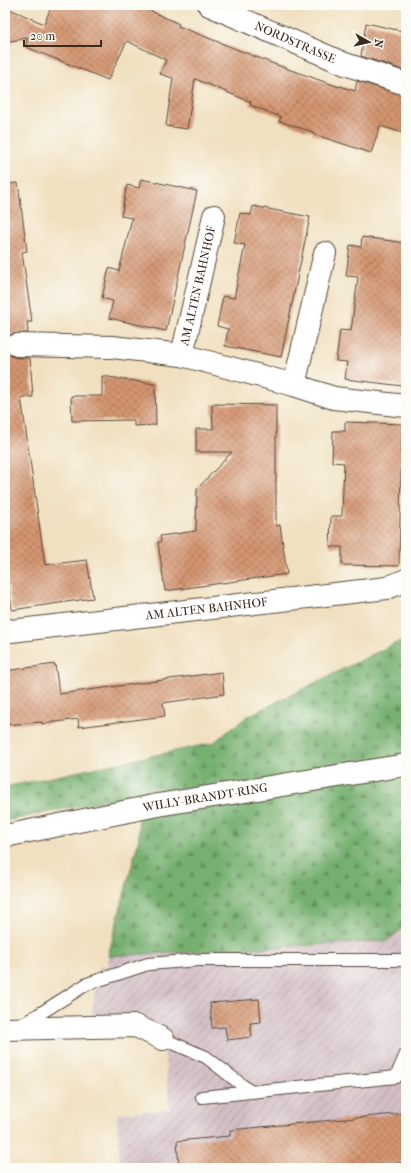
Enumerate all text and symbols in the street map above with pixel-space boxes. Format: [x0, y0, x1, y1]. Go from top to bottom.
street label: NORDSTRASSE [253, 19, 338, 66]
scale bar [24, 22, 101, 48]
north arrow [349, 22, 389, 62]
text: 20 m [30, 29, 55, 43]
text: N [371, 38, 385, 49]
street label: AM ALTEN BAHNHOF [177, 224, 219, 348]
street label: AM ALTEN BAHNHOF [144, 595, 269, 623]
street label: WILLY-BRANDT-RING [141, 780, 269, 815]

